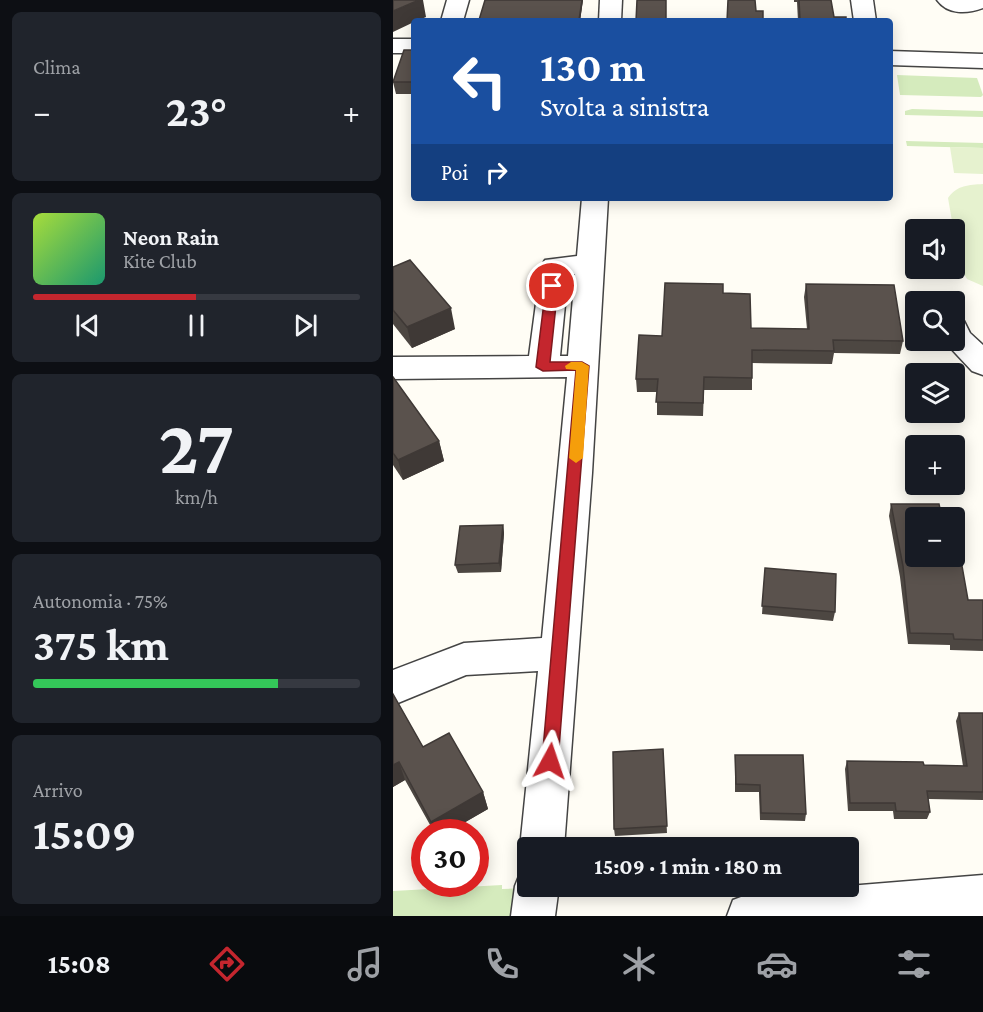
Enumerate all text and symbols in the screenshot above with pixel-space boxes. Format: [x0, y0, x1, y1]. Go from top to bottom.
icon: left [441, 42, 519, 120]
text: 130 m [540, 43, 645, 90]
text: Clima [33, 56, 81, 78]
text: 23° [166, 86, 227, 136]
text: Svolta a sinistra [540, 92, 709, 122]
text: − [33, 93, 50, 130]
text: + [343, 93, 360, 130]
icon: right [480, 156, 513, 189]
text: Poi [441, 160, 468, 185]
map controls [905, 219, 965, 567]
button: sound [905, 219, 965, 279]
text: Neon Rain [123, 225, 219, 250]
text: Kite Club [123, 250, 197, 272]
pin [526, 260, 577, 311]
icon: arrive [535, 269, 568, 302]
button: search [905, 291, 965, 351]
icon: previous [71, 309, 104, 342]
icon: pause [180, 309, 213, 342]
icon: next [289, 309, 322, 342]
button: layers [905, 363, 965, 423]
text: 27 [159, 403, 234, 490]
button: + [905, 435, 965, 495]
text: km/h [175, 486, 218, 508]
button: − [905, 507, 965, 567]
text: Autonomia · 75% [33, 590, 168, 612]
text: 375 km [33, 620, 169, 670]
position arrow [518, 729, 582, 793]
text: Arrivo [33, 779, 83, 801]
text: 15:09 [33, 809, 136, 859]
speed limit sign: 30 [411, 819, 489, 897]
text: 15:09 · 1 min · 180 m [594, 854, 782, 879]
icon: directions [206, 943, 248, 985]
icon: music [344, 943, 386, 985]
icon: phone [481, 943, 523, 985]
icon: climate [618, 943, 660, 985]
icon: car [756, 943, 798, 985]
icon: filters [893, 943, 935, 985]
text: 15:08 [48, 949, 111, 979]

